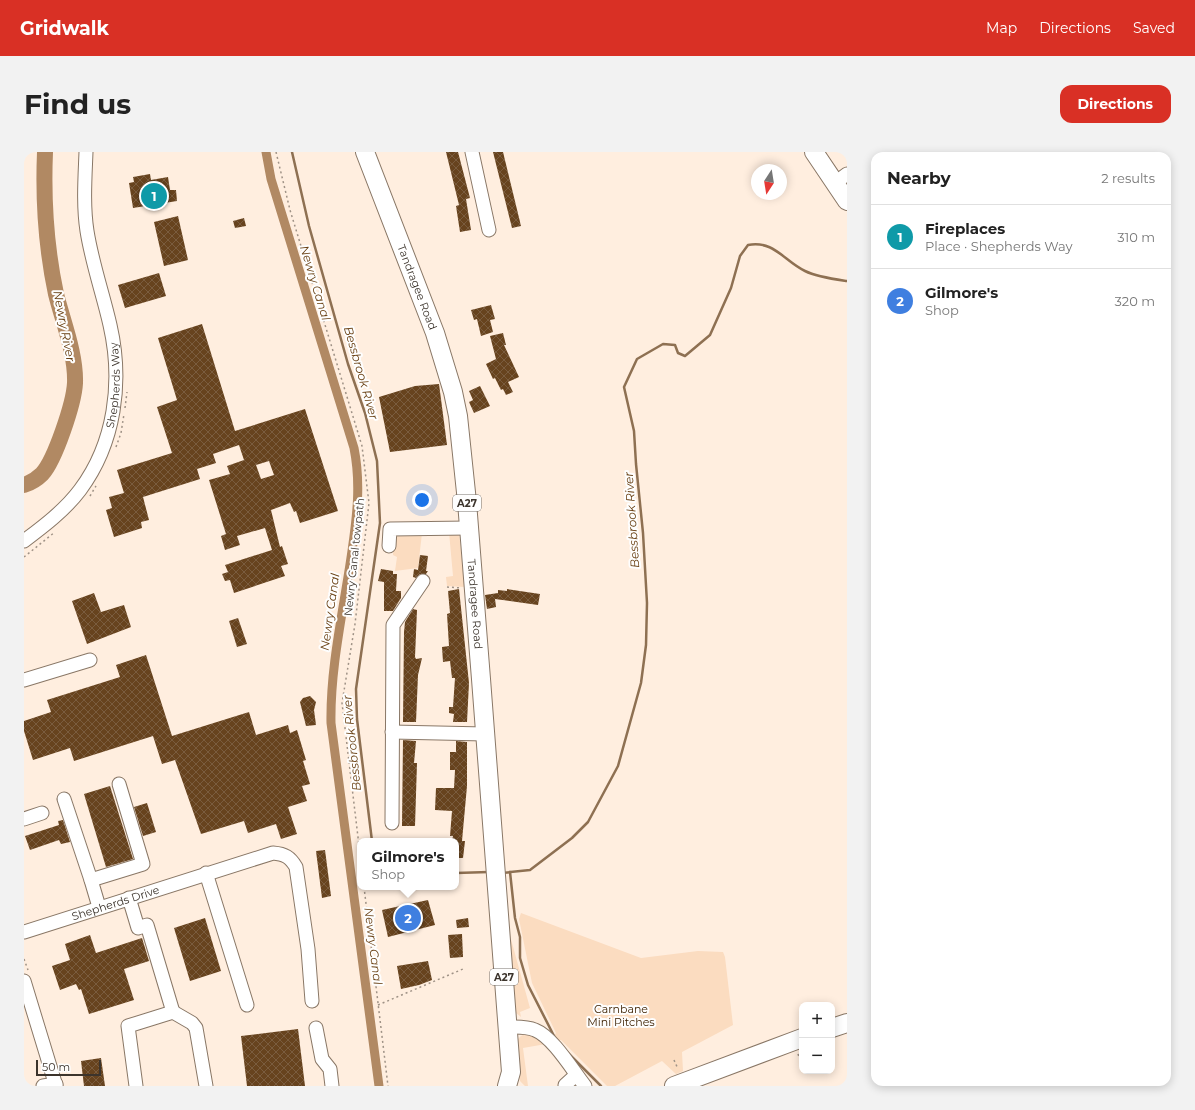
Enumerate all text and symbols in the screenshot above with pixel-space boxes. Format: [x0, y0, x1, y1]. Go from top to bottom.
text: Gridwalk [20, 17, 109, 40]
text: Map [986, 19, 1017, 37]
text: Directions [1039, 19, 1111, 37]
text: Saved [1133, 19, 1175, 37]
button: Directions [1060, 85, 1171, 123]
text: Find us [24, 87, 131, 121]
north arrow [751, 164, 787, 200]
text: Nearby [887, 168, 951, 188]
text: 2 results [1101, 170, 1155, 186]
pin: 1 [141, 181, 167, 211]
text: Fireplaces [925, 219, 1005, 238]
text: 1 [897, 229, 903, 245]
text: 310 m [1117, 229, 1155, 245]
text: Place · Shepherds Way [925, 238, 1073, 254]
water label: Newry Canal [297, 243, 334, 323]
street label: Tandragee Road [394, 243, 440, 332]
text: Gilmore's [925, 283, 998, 302]
water label: Newry River [50, 289, 79, 363]
text: 2 [896, 293, 904, 309]
text: 320 m [1115, 293, 1155, 309]
text: Shop [925, 302, 959, 318]
water label: Bessbrook River [341, 324, 382, 421]
street label: Shepherds Way [103, 341, 123, 430]
water label: Bessbrook River [621, 471, 642, 569]
your location [412, 490, 432, 510]
road number: A27 [453, 495, 481, 511]
street label: Newry Canal towpath [341, 497, 367, 617]
street label: Tandragee Road [465, 558, 486, 650]
water label: Newry Canal [317, 572, 342, 651]
water label: Bessbrook River [339, 694, 364, 792]
popup [357, 838, 459, 890]
text: Gilmore's [371, 847, 445, 866]
text: Shop [371, 866, 405, 882]
street label: Shepherds Drive [70, 882, 161, 923]
pin: 2 [395, 903, 421, 933]
water label: Newry Canal [361, 906, 386, 986]
road number: A27 [490, 969, 518, 985]
park label: Carnbane Mini Pitches [587, 1002, 655, 1029]
map controls [799, 1002, 835, 1074]
button: + [799, 1002, 835, 1038]
button: − [799, 1038, 835, 1074]
scale bar [36, 1058, 101, 1077]
text: 50 m [42, 1060, 70, 1074]

